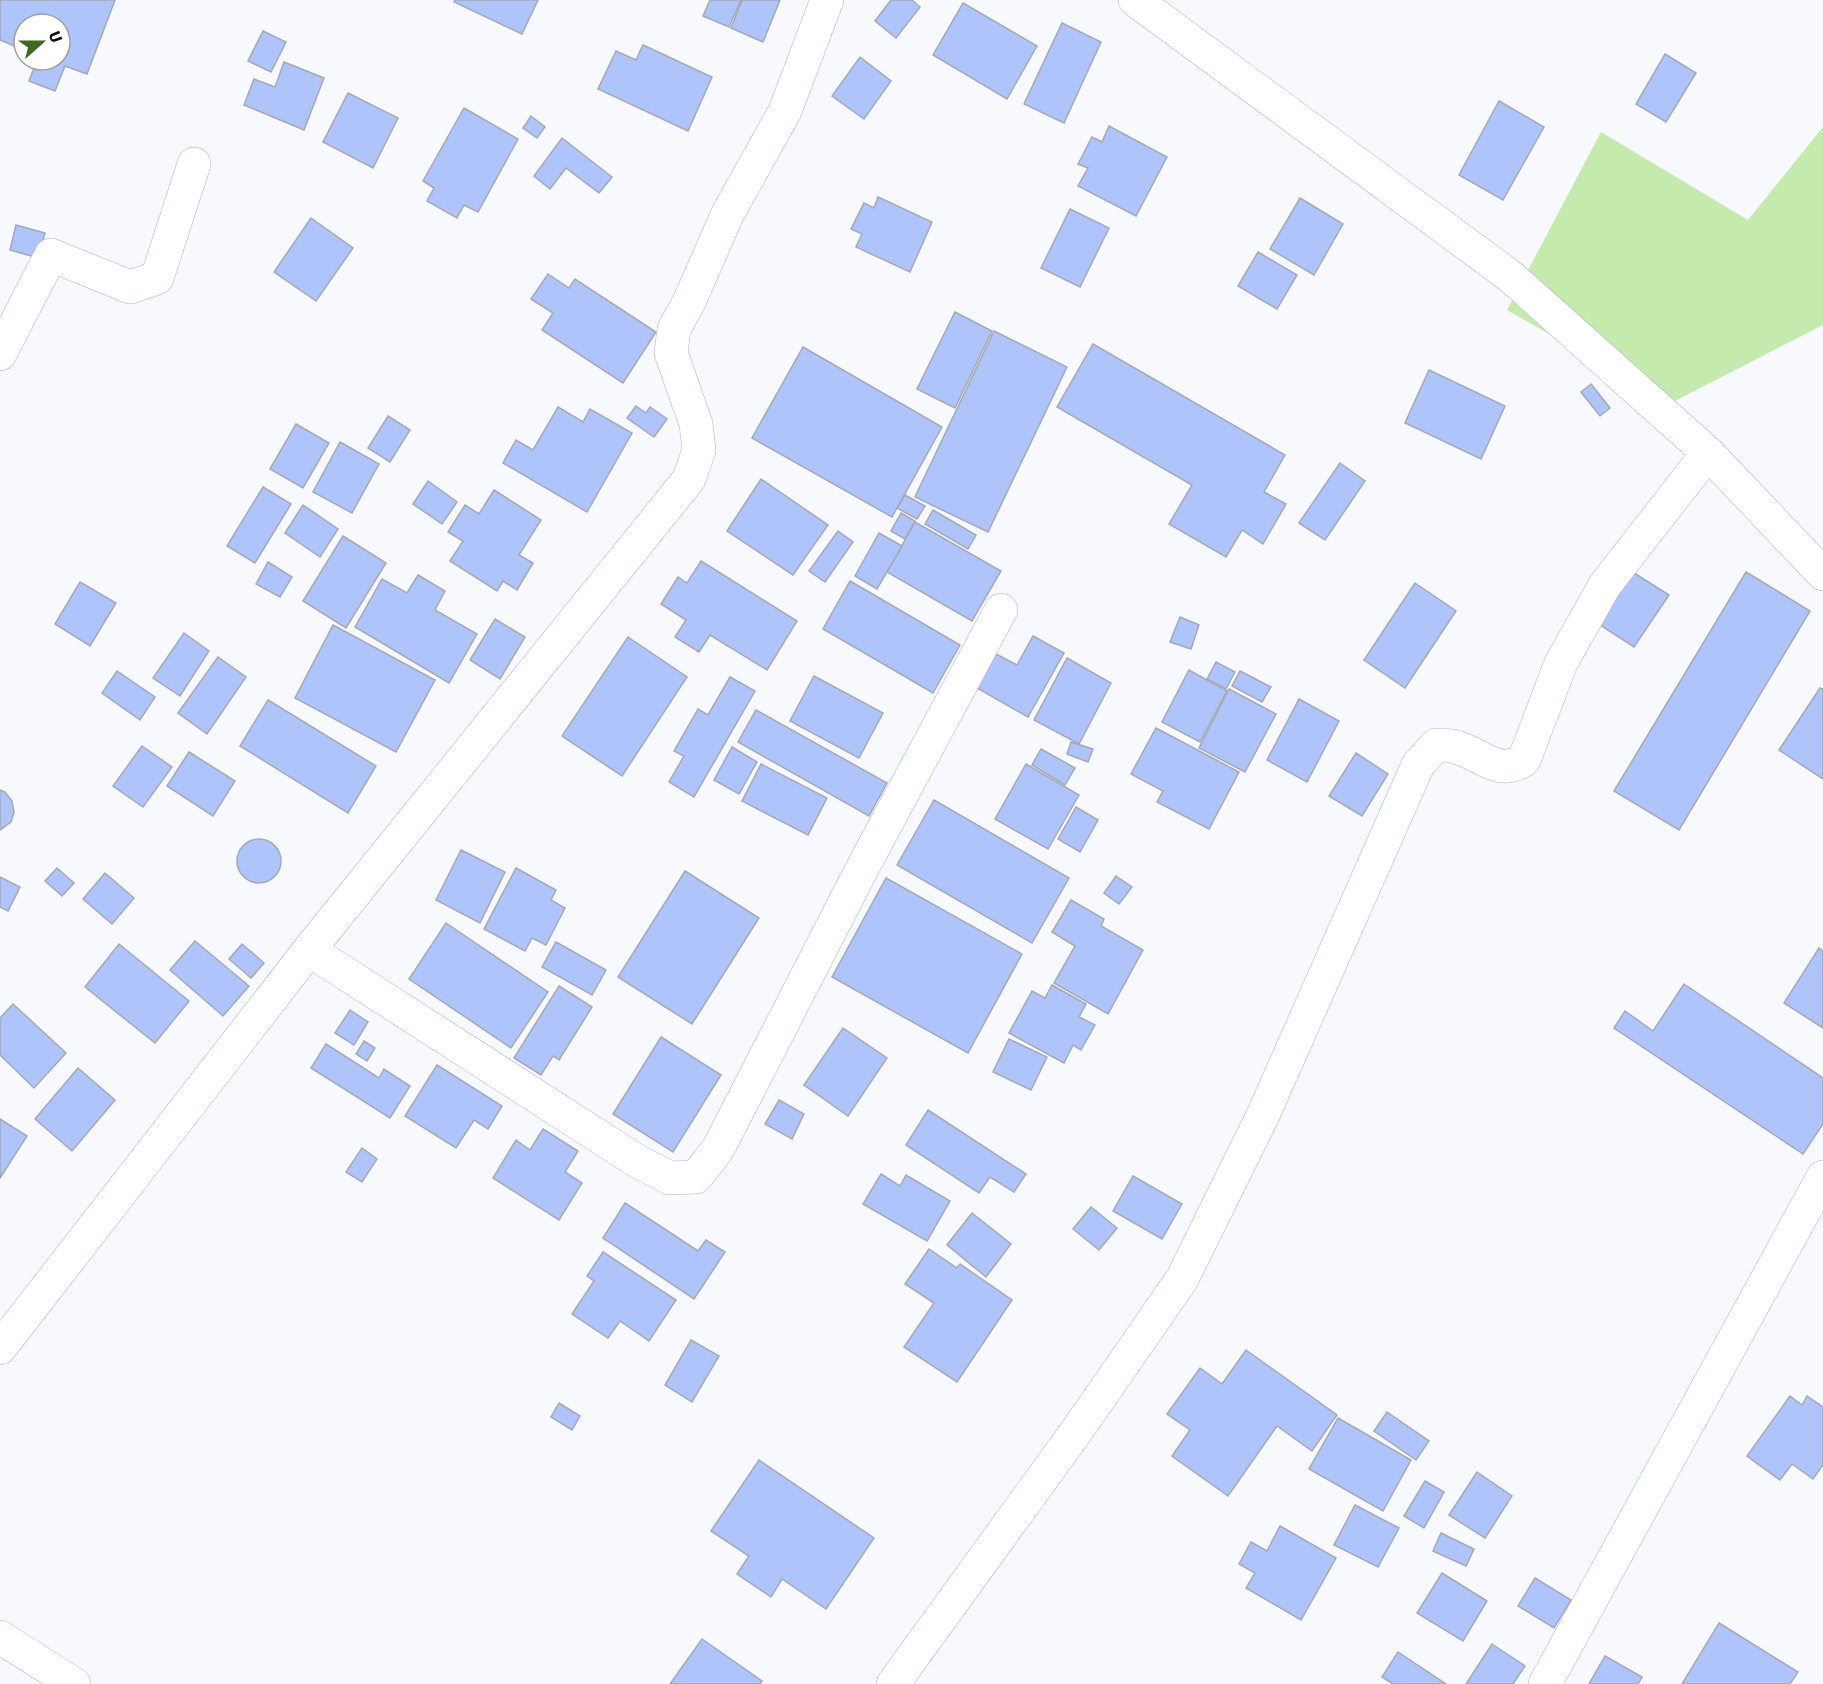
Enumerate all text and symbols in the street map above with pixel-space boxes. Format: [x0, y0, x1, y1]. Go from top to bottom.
north arrow [12, 12, 72, 72]
text: U [45, 29, 66, 45]

